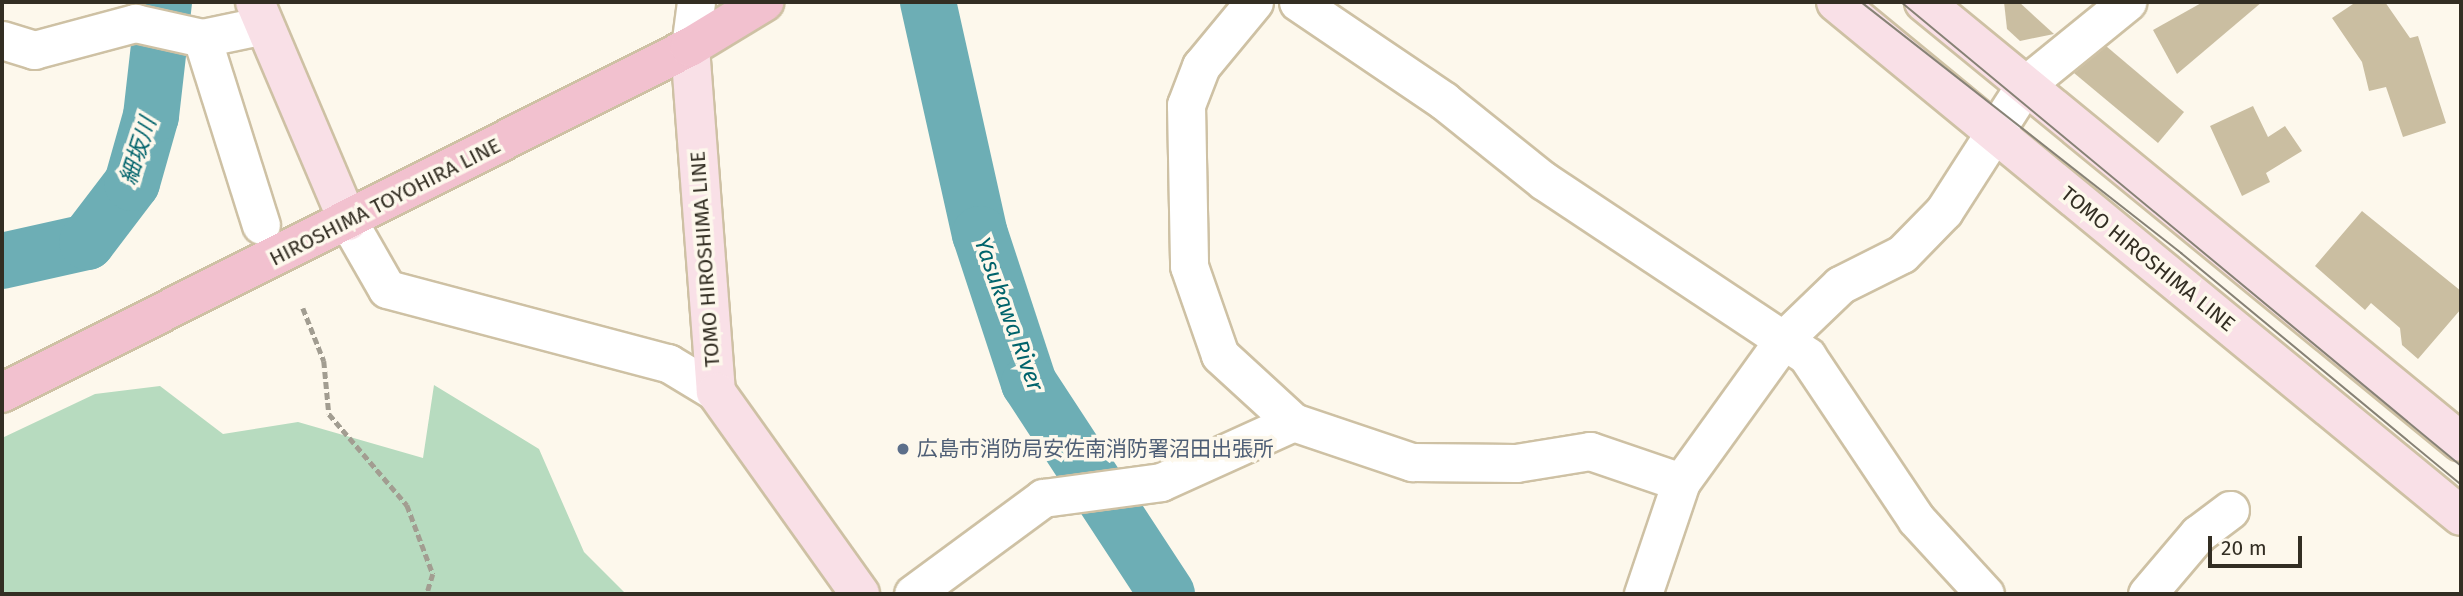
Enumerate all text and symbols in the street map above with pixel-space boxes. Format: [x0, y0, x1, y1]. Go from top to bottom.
water label: 細坂川 [114, 114, 162, 188]
street label: HIROSHIMA TOYOHIRA LINE [265, 133, 505, 271]
street label: TOMO HIROSHIMA LINE [685, 150, 725, 368]
street label: TOMO HIROSHIMA LINE [2056, 181, 2240, 337]
water label: Yasukawa River [968, 234, 1050, 394]
place label: 広島市消防局安佐南消防署沼田出張所 [917, 436, 1274, 462]
marker: 広島市消防局安佐南消防署沼田出張所 [895, 441, 911, 457]
scale bar [2211, 522, 2306, 566]
text: 20 m [2221, 535, 2267, 561]

